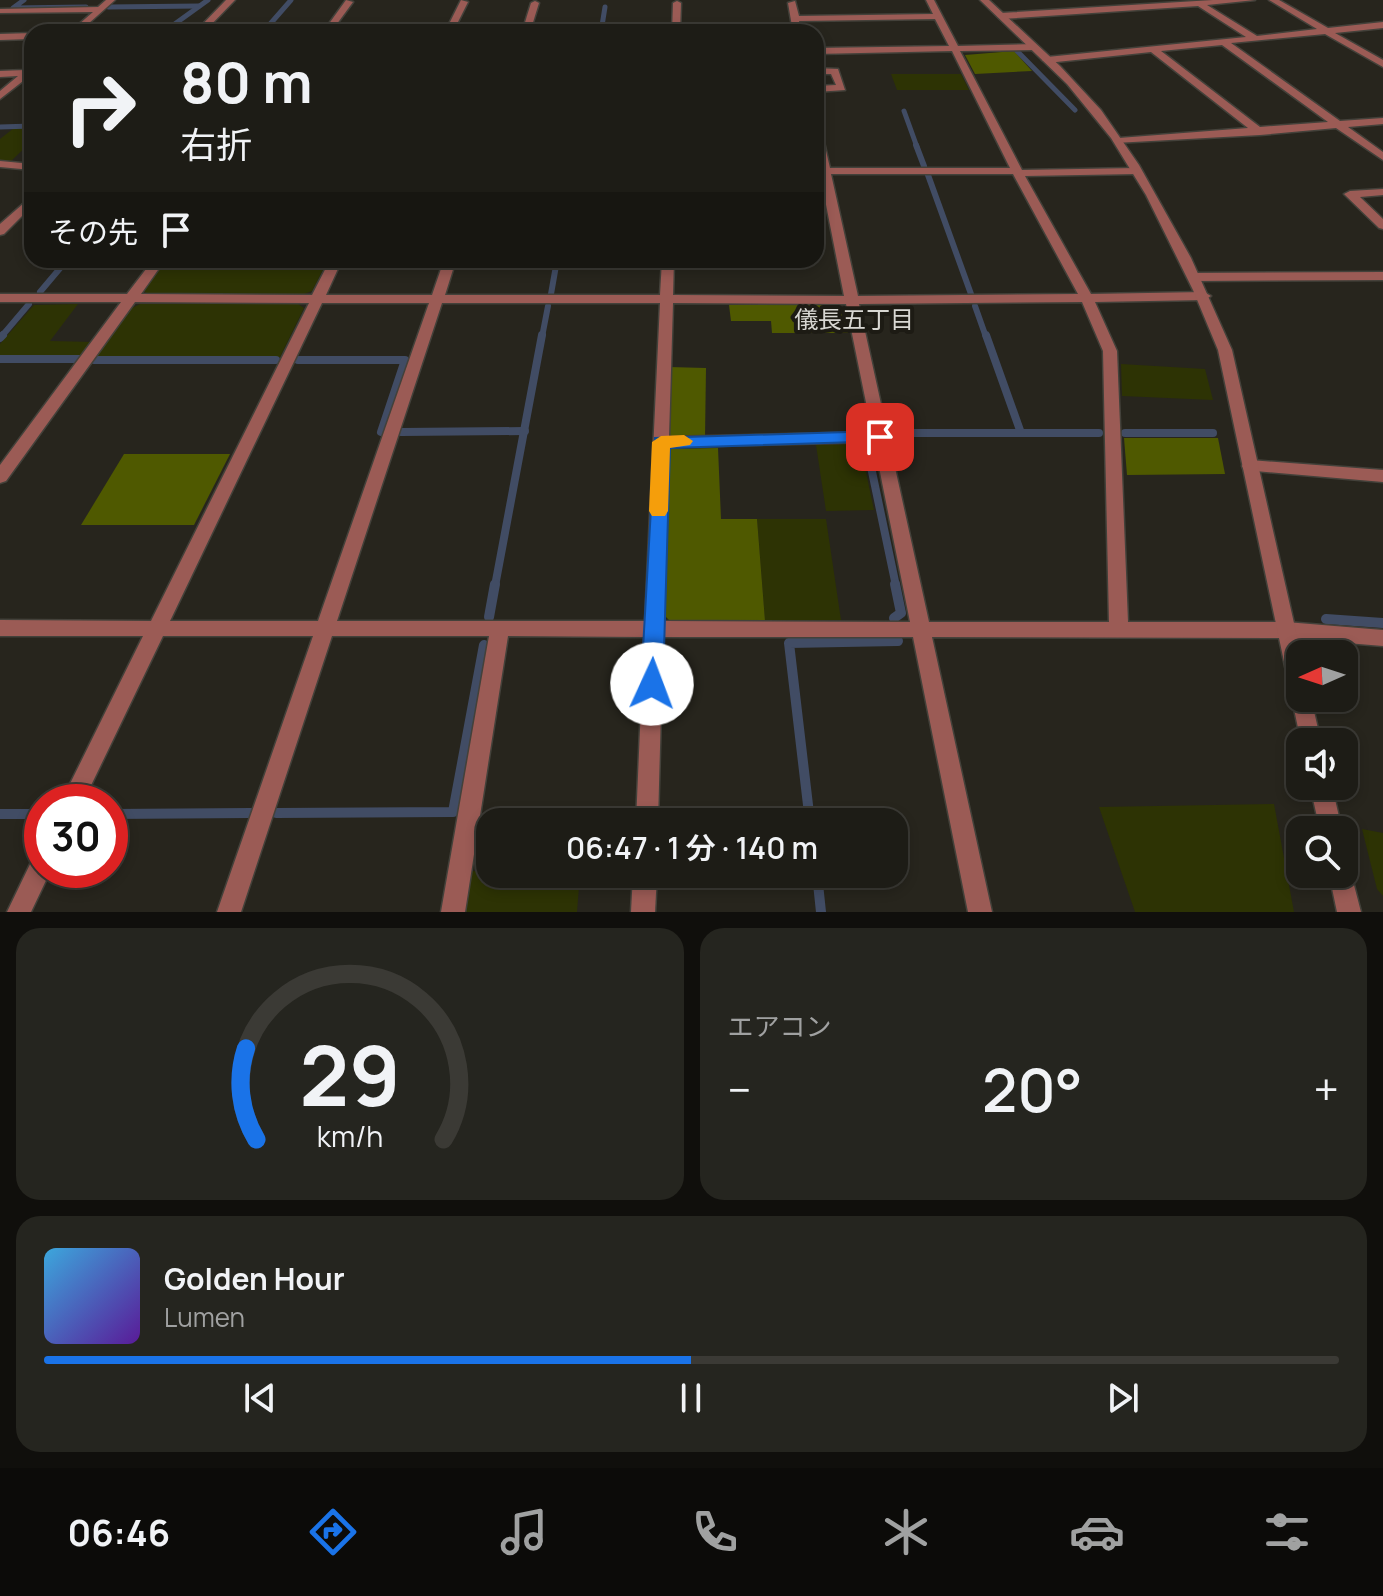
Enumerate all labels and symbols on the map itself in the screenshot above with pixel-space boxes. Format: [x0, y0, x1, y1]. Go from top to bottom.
district label: 儀長五丁目 [794, 302, 914, 335]
pin [846, 403, 914, 471]
north arrow [1286, 640, 1358, 712]
position arrow [610, 642, 694, 726]
speed limit sign: 30 [24, 784, 128, 888]

